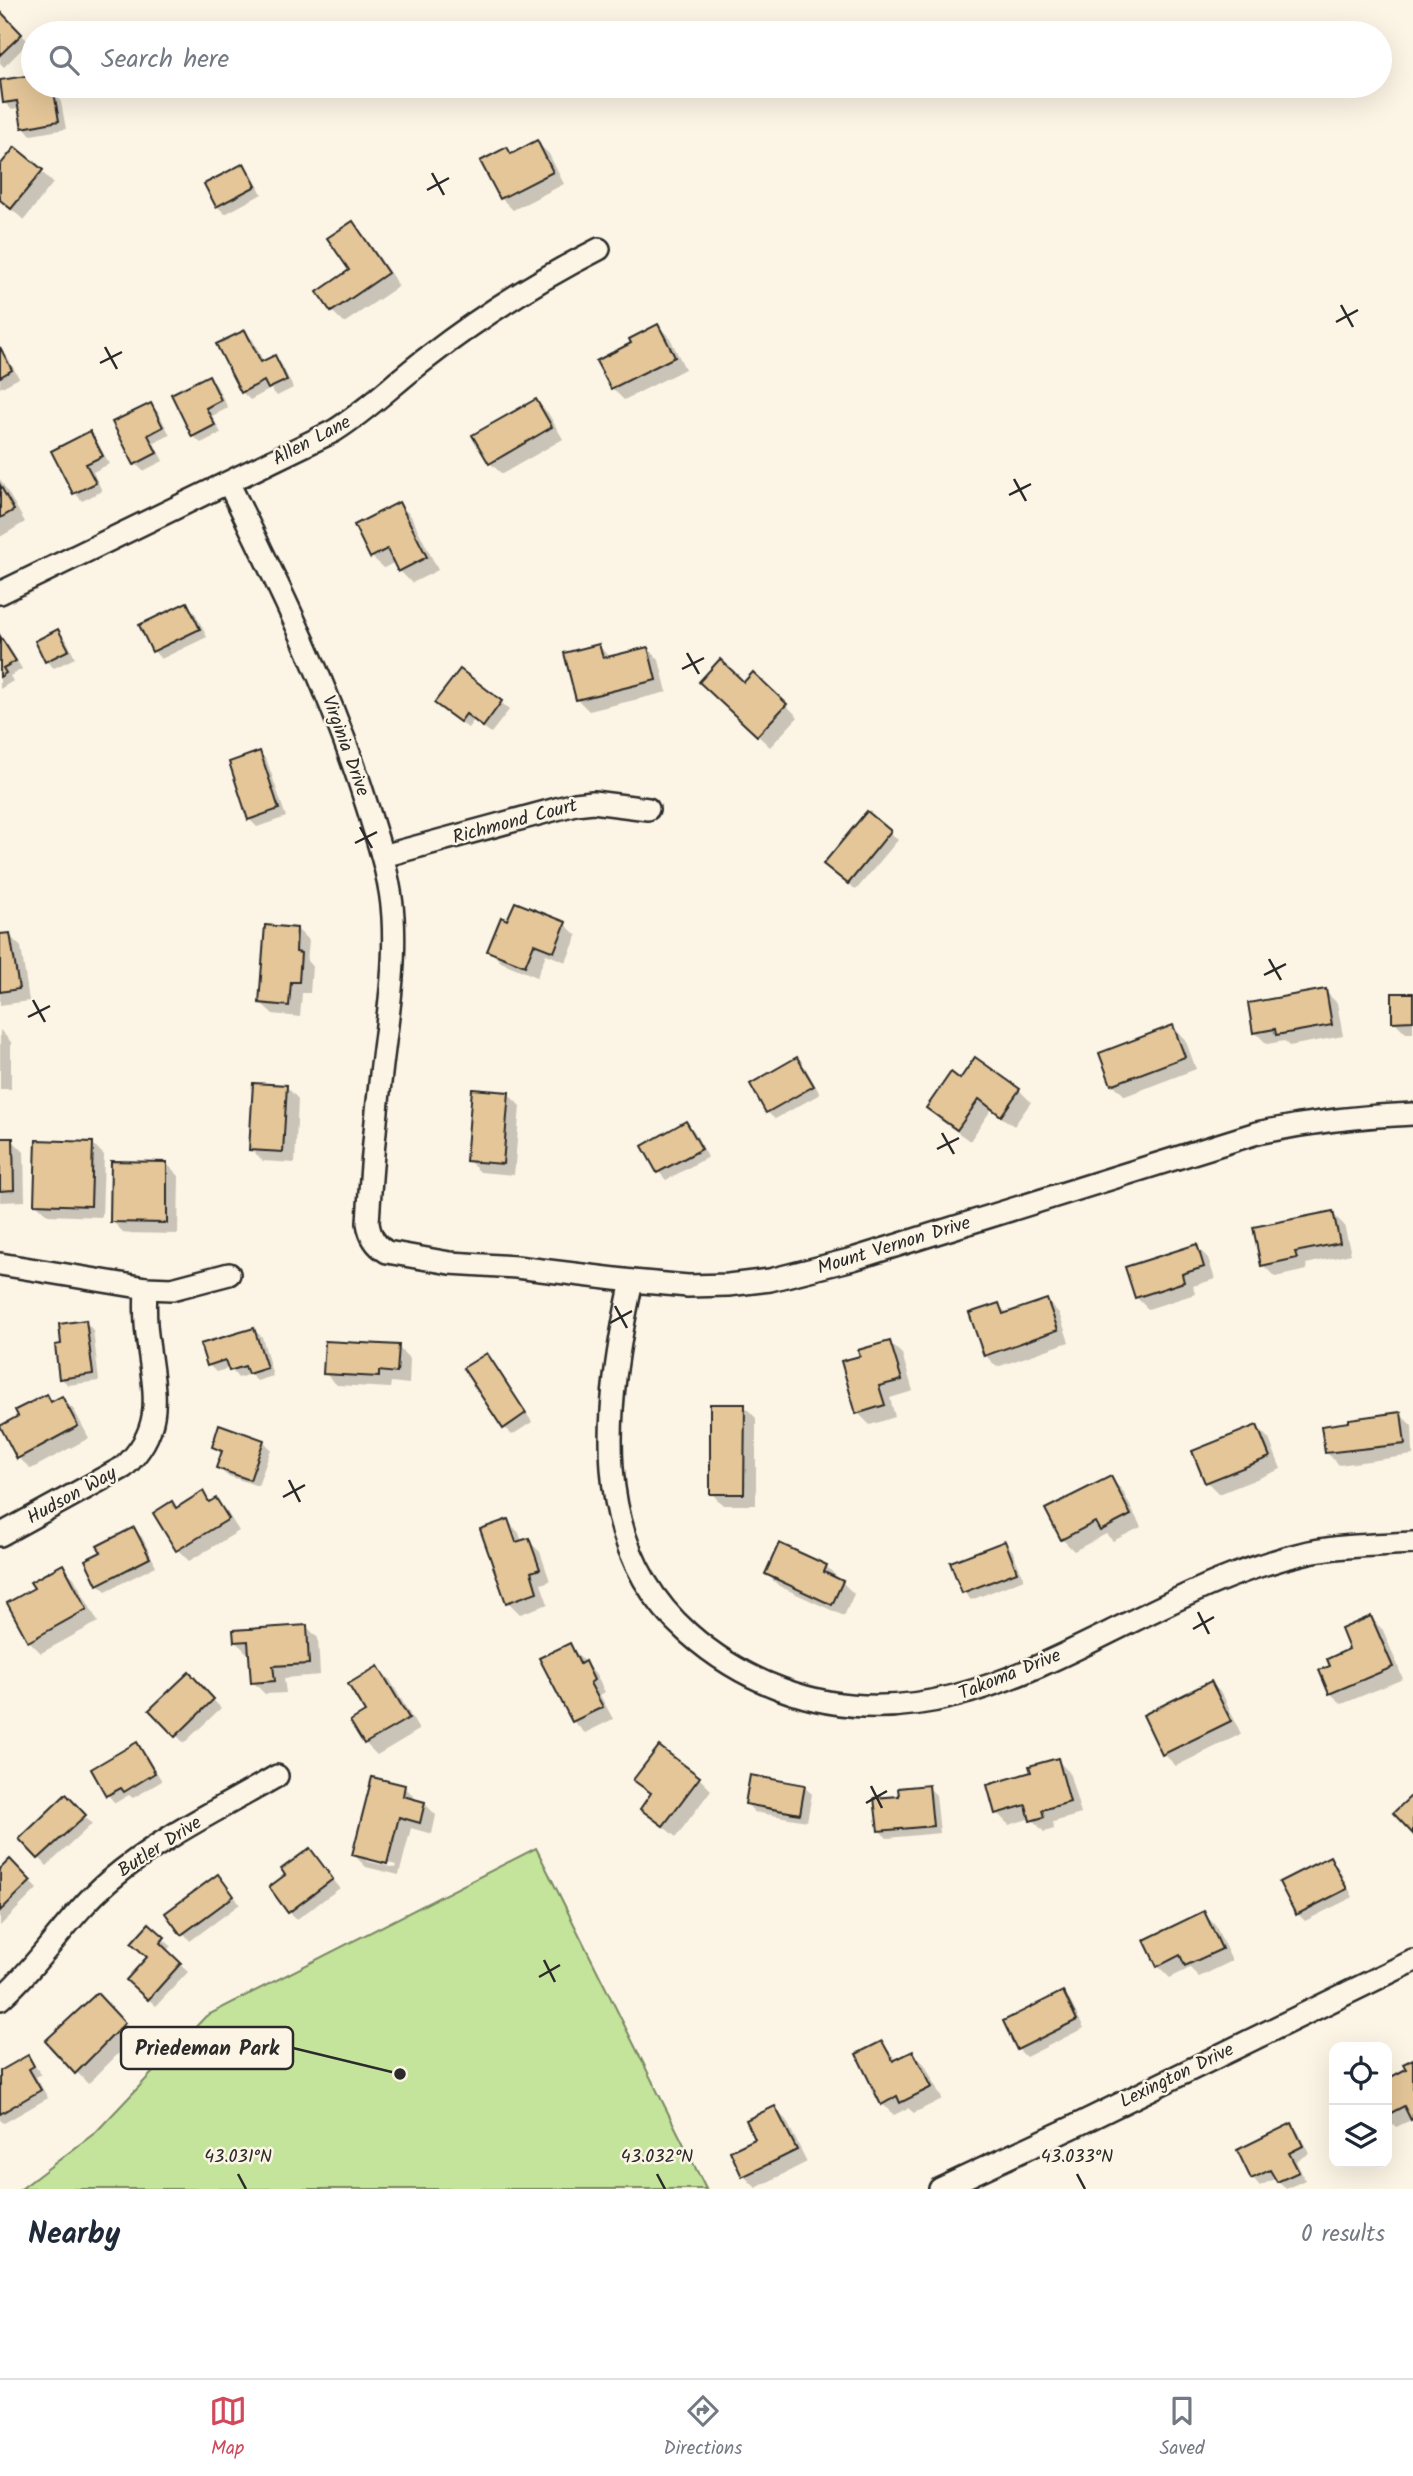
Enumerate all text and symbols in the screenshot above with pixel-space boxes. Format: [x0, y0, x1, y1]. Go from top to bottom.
search box [21, 21, 1392, 98]
text: Search here [101, 39, 229, 81]
icon: search [45, 41, 83, 79]
street label: Allen Lane [267, 408, 357, 474]
street label: Virginia Drive [313, 691, 377, 801]
street label: Richmond Court [449, 791, 581, 853]
street label: Mount Vernon Drive [814, 1208, 975, 1284]
street label: Hudson Way [22, 1458, 123, 1533]
street label: Takoma Drive [954, 1641, 1066, 1709]
street label: Butler Drive [112, 1808, 209, 1886]
callout: Priedeman Park [121, 2027, 293, 2069]
text: Priedeman Park [135, 2033, 280, 2066]
street label: Lexington Drive [1115, 2035, 1240, 2117]
map controls [1329, 2042, 1392, 2168]
button: locate [1329, 2042, 1392, 2105]
button: layers [1329, 2105, 1392, 2168]
text: 43.031°N [204, 2143, 272, 2172]
text: 43.032°N [621, 2143, 693, 2172]
text: 43.033°N [1041, 2143, 1113, 2172]
text: Nearby [28, 2211, 120, 2259]
text: 0 results [1301, 2217, 1385, 2253]
tab: Map [209, 2392, 247, 2464]
tab: Directions [664, 2392, 742, 2464]
tab: Saved [1159, 2392, 1204, 2464]

